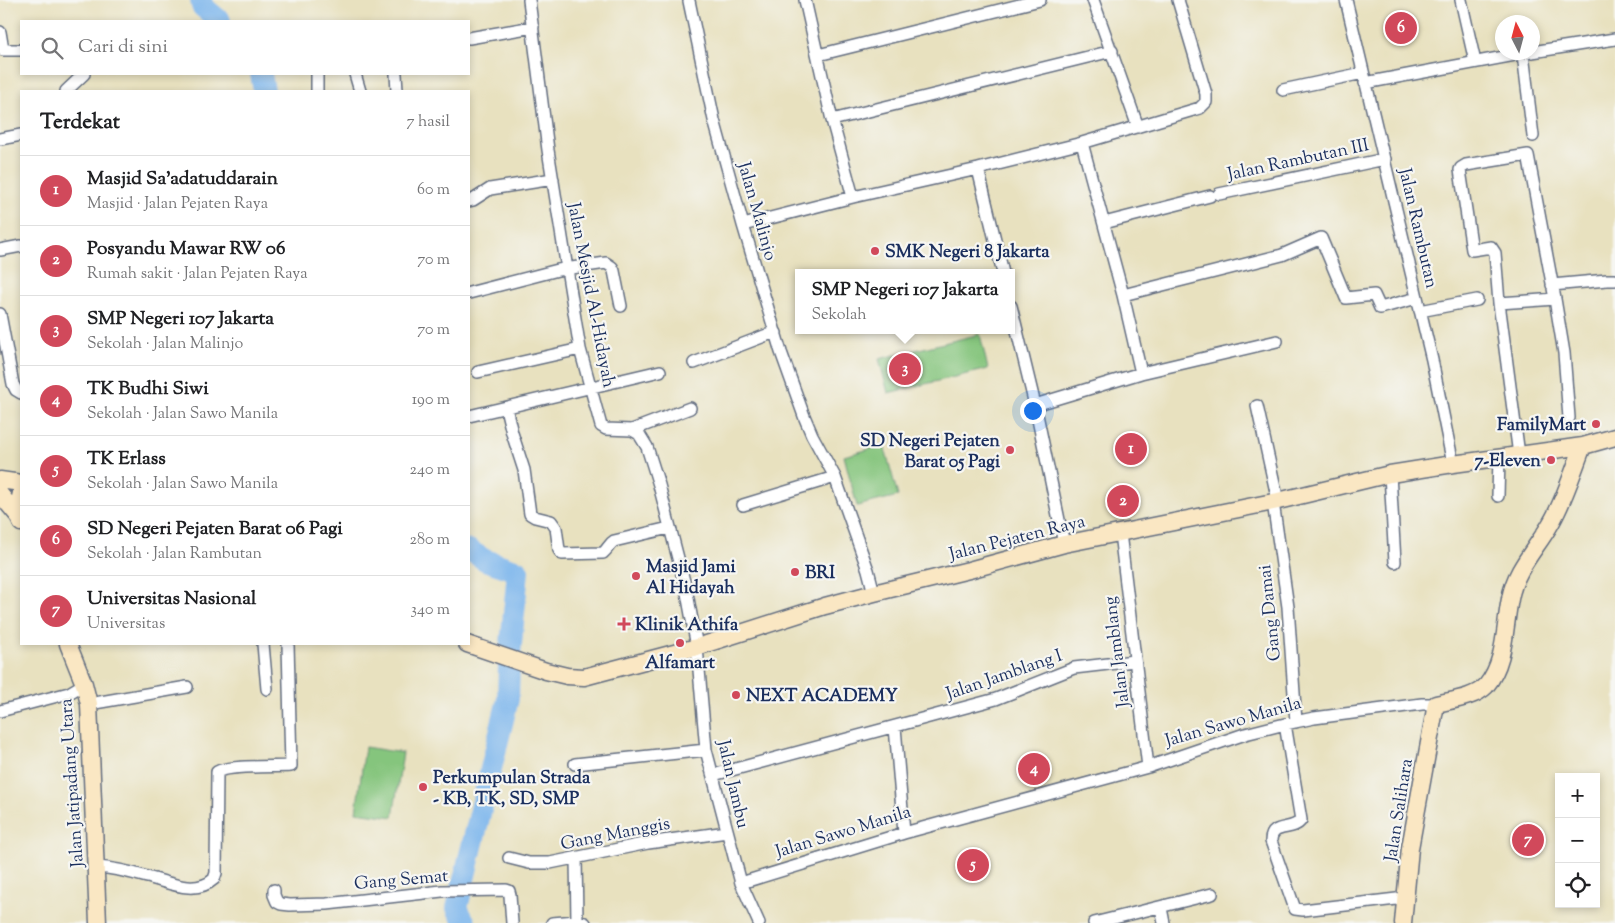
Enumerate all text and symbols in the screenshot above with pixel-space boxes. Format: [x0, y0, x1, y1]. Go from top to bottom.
pin: 6 [1385, 9, 1417, 47]
north arrow [1495, 15, 1540, 60]
search box [20, 20, 470, 75]
icon: search [38, 34, 66, 62]
text: Cari di sini [78, 34, 168, 61]
text: Terdekat [40, 108, 120, 138]
text: 7 hasil [407, 111, 450, 134]
street label: Jalan Rambutan III [1224, 133, 1372, 189]
street label: Jalan Malinjo [729, 158, 783, 264]
street label: Jalan Rambutan [1390, 165, 1444, 291]
text: Masjid Sa'adatuddarain [87, 166, 278, 193]
text: 1 [53, 179, 59, 202]
text: 60 m [417, 179, 450, 202]
text: Masjid · Jalan Pejaten Raya [87, 193, 268, 216]
street label: Jalan Mesjid Al-Hidayah [559, 200, 621, 391]
text: Posyandu Mawar RW 06 [87, 236, 285, 263]
place label: SMK Negeri 8 Jakarta [885, 240, 1050, 266]
marker: SMK Negeri 8 Jakarta [869, 245, 881, 257]
text: 2 [52, 249, 60, 272]
text: 70 m [417, 249, 450, 272]
text: Rumah sakit · Jalan Pejaten Raya [87, 263, 308, 286]
popup [795, 269, 1015, 334]
text: SMP Negeri 107 Jakarta [811, 277, 999, 304]
text: Sekolah [811, 304, 867, 327]
text: SMP Negeri 107 Jakarta [87, 306, 274, 333]
text: 3 [53, 319, 59, 342]
text: 70 m [417, 319, 450, 342]
text: Sekolah · Jalan Malinjo [87, 333, 243, 356]
pin: 3 [889, 350, 921, 388]
text: TK Budhi Siwi [87, 376, 209, 403]
text: 4 [52, 389, 60, 412]
text: 190 m [412, 389, 450, 412]
your location [1020, 398, 1046, 424]
text: Sekolah · Jalan Sawo Manila [87, 403, 278, 426]
place label: FamilyMart [1497, 413, 1587, 439]
marker: FamilyMart [1590, 418, 1602, 430]
place label: SD Negeri Pejaten Barat 05 Pagi [860, 429, 1001, 476]
pin: 1 [1115, 430, 1147, 468]
marker: SD Negeri Pejaten Barat 05 Pagi [1004, 444, 1016, 456]
text: TK Erlass [87, 446, 166, 473]
place label: 7-Eleven [1474, 449, 1541, 475]
marker: 7-Eleven [1545, 454, 1557, 466]
text: 5 [53, 459, 59, 482]
text: 240 m [409, 459, 450, 482]
text: Sekolah · Jalan Sawo Manila [87, 473, 278, 496]
pin: 2 [1107, 482, 1139, 520]
street label: Jalan Pejaten Raya [946, 509, 1088, 569]
text: SD Negeri Pejaten Barat 06 Pagi [87, 516, 343, 543]
text: 6 [52, 529, 60, 552]
text: 280 m [409, 529, 450, 552]
text: Sekolah · Jalan Rambutan [87, 543, 262, 566]
place label: Masjid Jami Al Hidayah [646, 555, 736, 602]
place label: BRI [805, 561, 835, 587]
street label: Gang Damai [1253, 563, 1289, 662]
marker: BRI [789, 566, 801, 578]
marker: Masjid Jami Al Hidayah [630, 570, 642, 582]
text: Universitas Nasional [87, 586, 256, 613]
street label: Jalan Jamblang [1098, 594, 1138, 710]
text: 7 [52, 599, 60, 622]
text: 340 m [411, 599, 450, 622]
text: Universitas [87, 613, 165, 636]
place label: Klinik Athifa [635, 613, 739, 639]
marker: Klinik Athifa [617, 617, 631, 631]
marker: Alfamart [674, 637, 686, 649]
street label: Jalan Jamblang I [942, 644, 1066, 708]
place label: Alfamart [645, 651, 716, 677]
place label: NEXT ACADEMY [746, 684, 898, 710]
marker: NEXT ACADEMY [730, 689, 742, 701]
street label: Jalan Sawo Manila [1161, 691, 1305, 755]
street label: Jalan Jatipadang Utara [54, 697, 92, 869]
street label: Jalan Jambu [709, 737, 755, 831]
pin: 4 [1018, 750, 1050, 788]
street label: Jalan Salihara [1379, 757, 1421, 865]
place label: Perkumpulan Strada - KB, TK, SD, SMP [433, 766, 591, 813]
map controls [1555, 773, 1600, 908]
button: + [1555, 773, 1600, 818]
marker: Perkumpulan Strada - KB, TK, SD, SMP [417, 781, 429, 793]
street label: Jalan Sawo Manila [772, 800, 915, 866]
street label: Gang Manggis [558, 812, 672, 858]
button: − [1555, 818, 1600, 863]
pin: 7 [1512, 821, 1544, 859]
pin: 5 [957, 846, 989, 884]
button: locate [1555, 863, 1600, 908]
street label: Gang Semat [353, 864, 449, 898]

